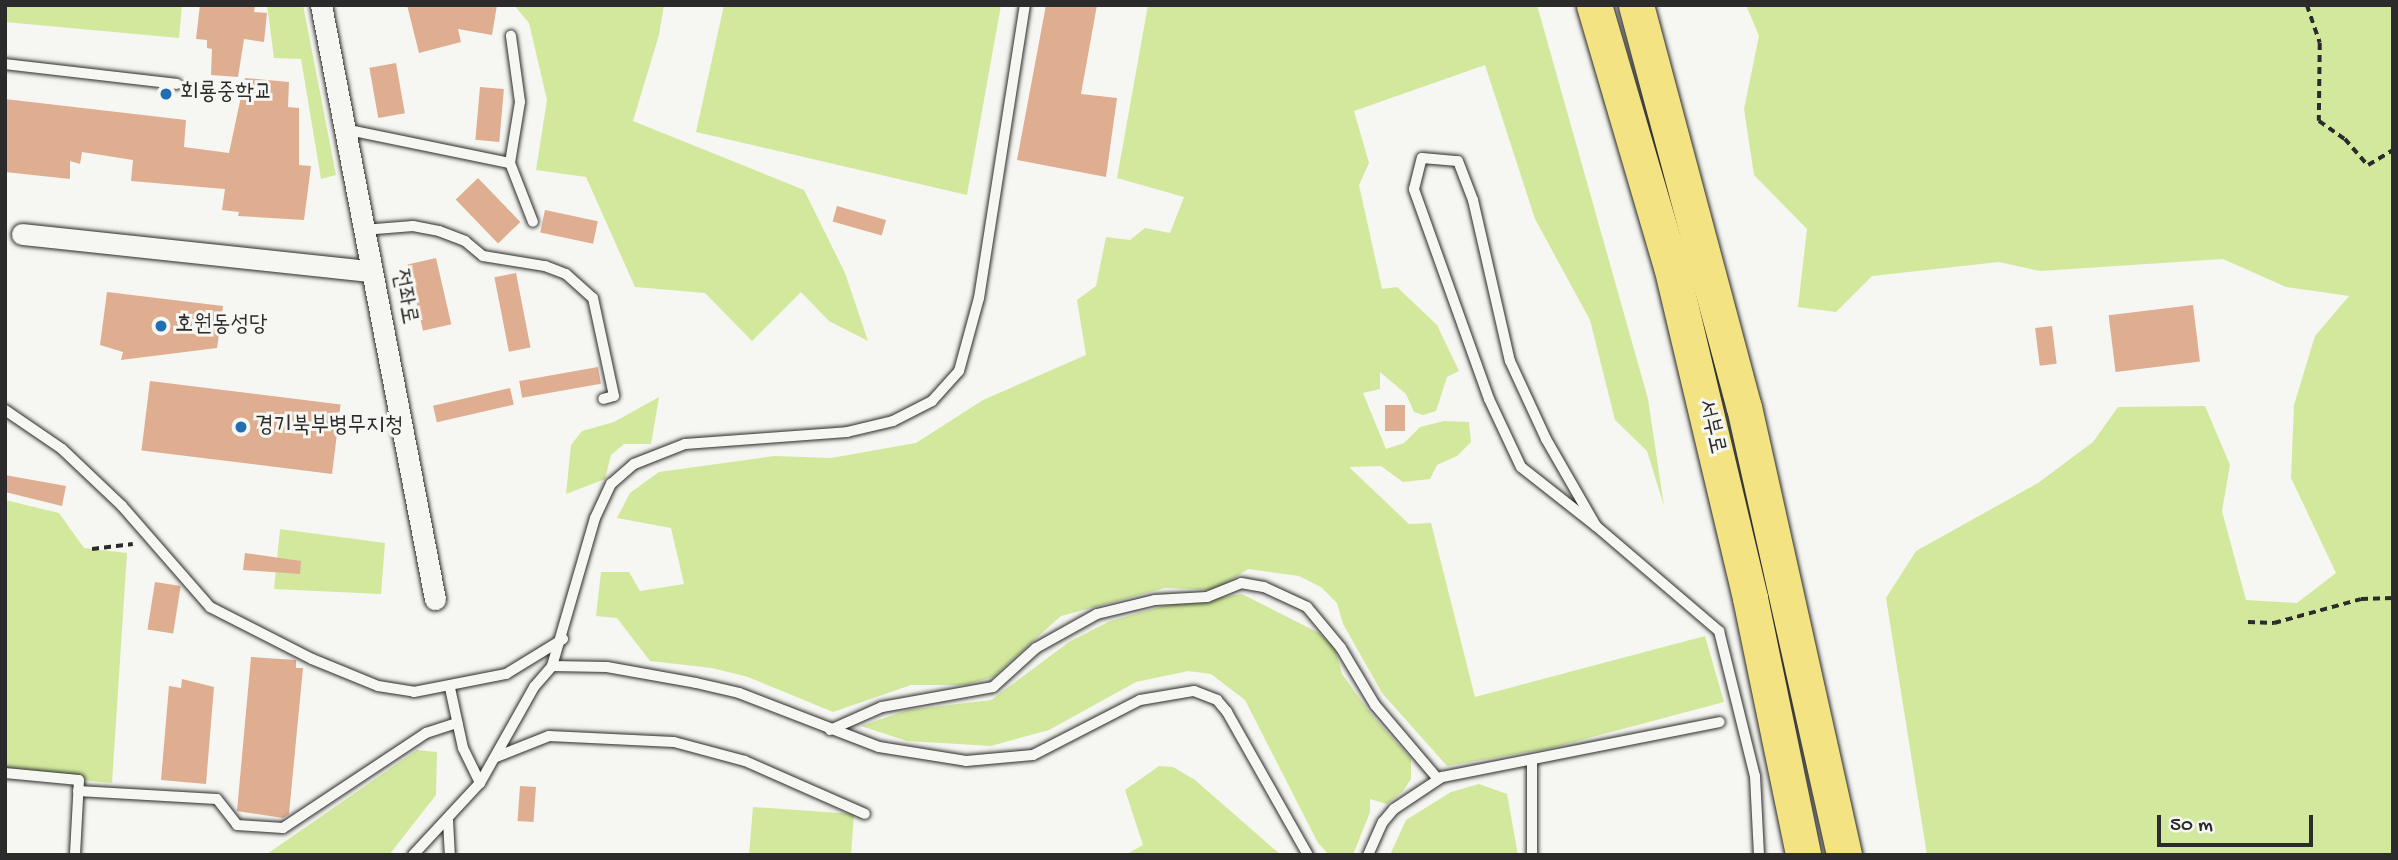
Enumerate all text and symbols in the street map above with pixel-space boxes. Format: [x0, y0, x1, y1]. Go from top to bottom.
place label: 회룡중학교 [180, 80, 273, 108]
marker: 회룡중학교 [158, 86, 174, 102]
street label: 전좌로 [384, 267, 422, 327]
place label: 호원동성당 [175, 312, 268, 340]
marker: 호원동성당 [153, 318, 169, 334]
street label: 서부로 [1690, 397, 1730, 457]
place label: 경기북부병무지청 [255, 413, 403, 441]
marker: 경기북부병무지청 [233, 419, 249, 435]
scale bar [2160, 800, 2316, 844]
text: 50 m [2170, 814, 2213, 839]

